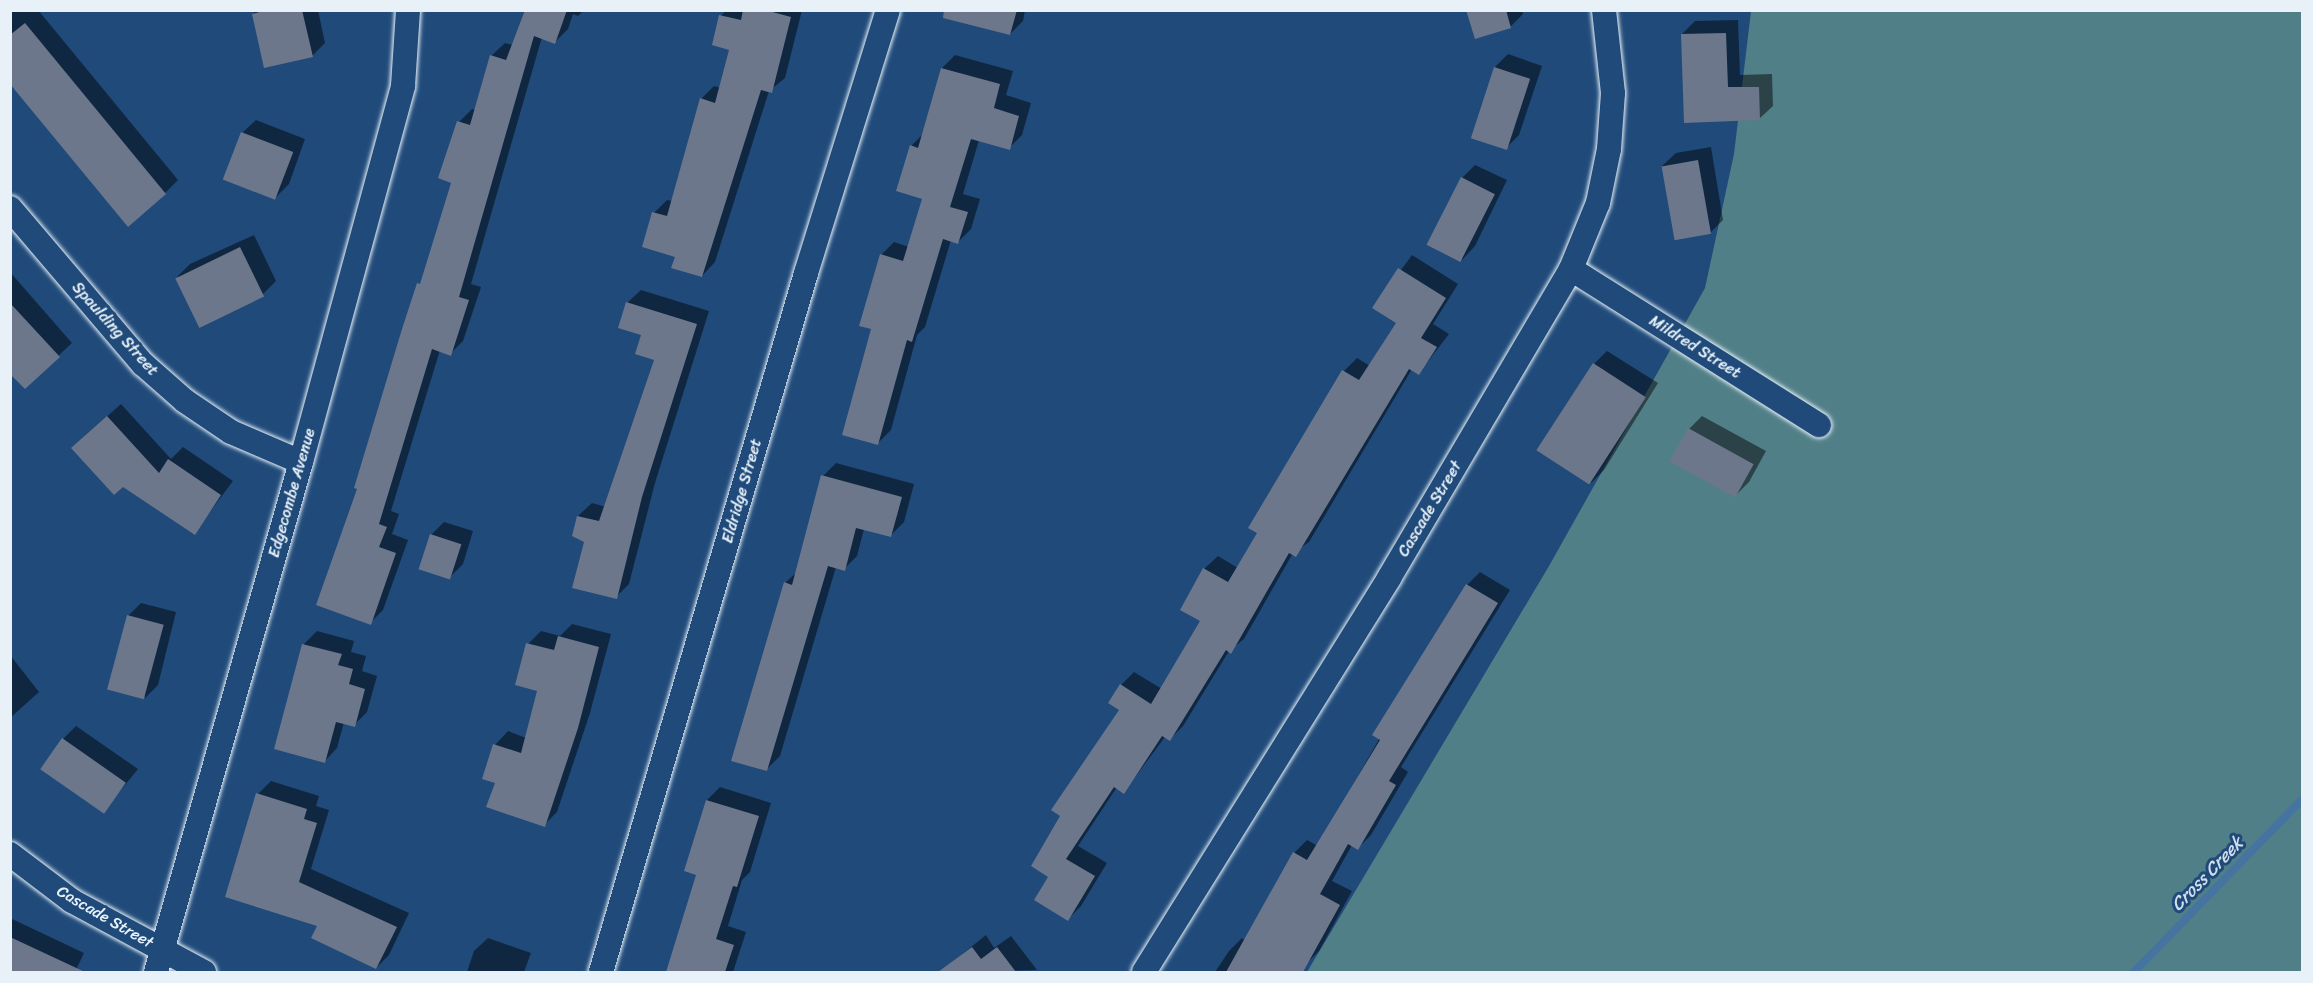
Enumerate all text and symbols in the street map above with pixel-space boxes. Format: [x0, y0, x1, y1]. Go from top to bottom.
street label: Spaulding Street [68, 278, 162, 380]
street label: Mildred Street [1646, 311, 1744, 383]
street label: Edgecombe Avenue [264, 426, 320, 560]
street label: Eldridge Street [718, 436, 766, 546]
street label: Cascade Street [1394, 458, 1466, 560]
water label: Cross Creek [2166, 832, 2248, 916]
street label: Cascade Street [53, 882, 157, 952]

